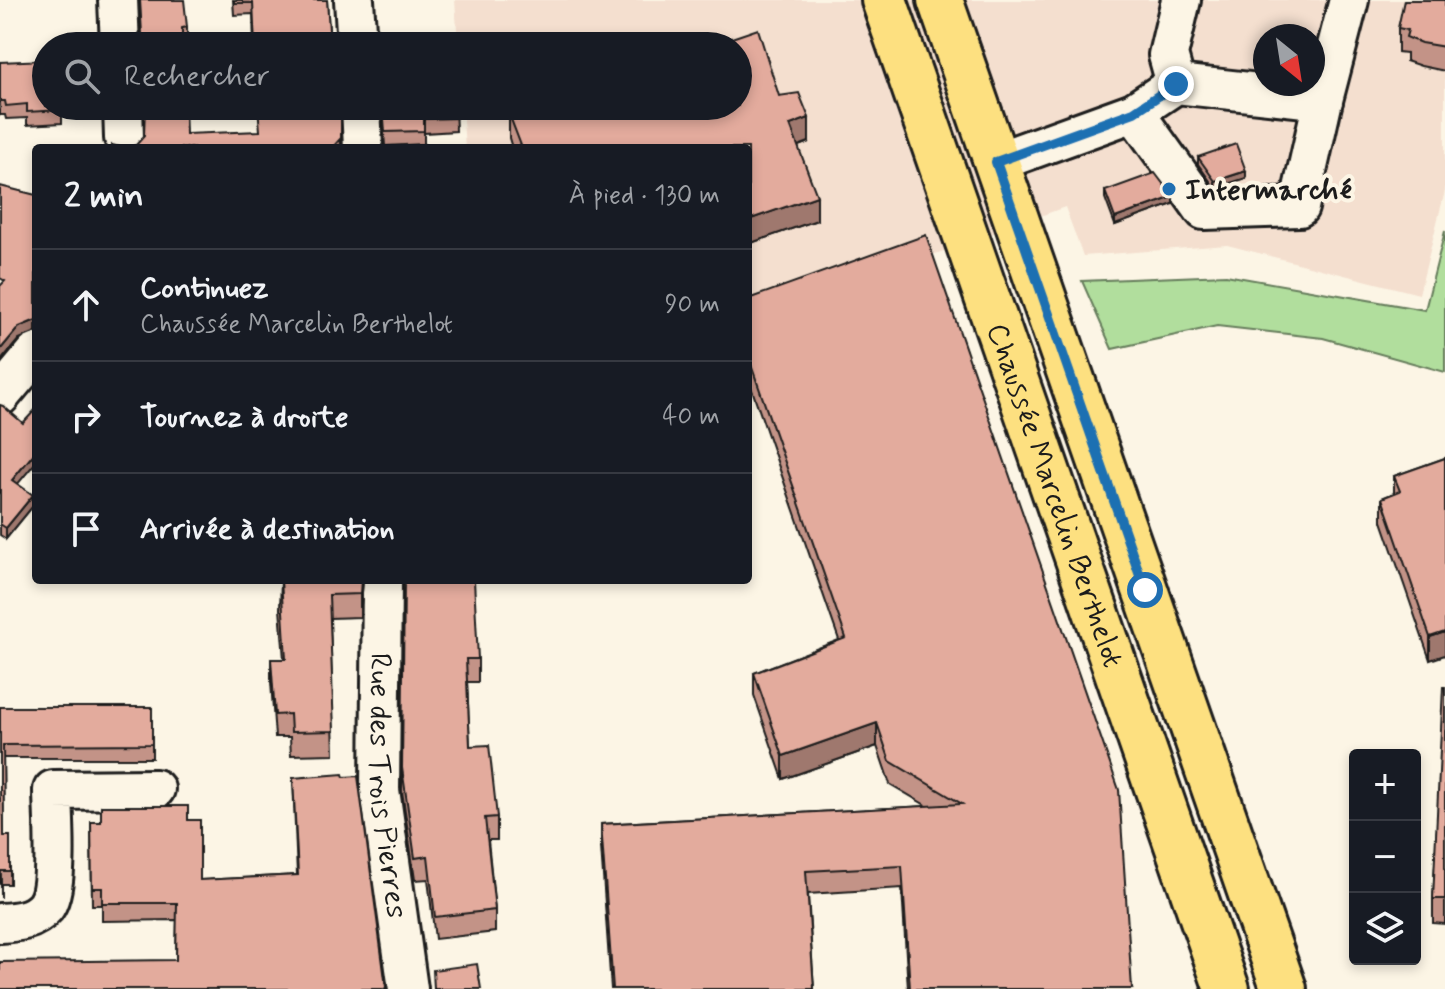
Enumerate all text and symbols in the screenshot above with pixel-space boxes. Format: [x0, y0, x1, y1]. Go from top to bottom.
north arrow [1253, 24, 1325, 96]
search box [32, 32, 752, 120]
icon: search [60, 54, 104, 98]
text: Rechercher [124, 57, 270, 96]
route end [1158, 66, 1194, 102]
place label: Intermarché [1185, 171, 1352, 210]
text: 2 min [64, 174, 144, 219]
text: À pied · 130 m [569, 179, 720, 213]
marker: Intermarché [1160, 180, 1178, 198]
text: Continuez [140, 269, 269, 308]
icon: ahead [64, 283, 108, 327]
text: 90 m [665, 288, 720, 322]
text: Chaussée Marcelin Berthelot [140, 308, 453, 342]
street label: Chaussée Marcelin Berthelot [977, 318, 1132, 673]
icon: right [64, 395, 108, 439]
text: Tournez à droite [140, 398, 349, 437]
text: 40 m [662, 400, 720, 434]
icon: arrive [64, 507, 108, 551]
text: Arrivée à destination [140, 510, 395, 549]
route start [1127, 572, 1163, 608]
street label: Rue des Trois Pierres [359, 653, 416, 921]
map controls [1349, 749, 1421, 965]
button: + [1349, 749, 1421, 821]
button: − [1349, 821, 1421, 893]
button: layers [1349, 893, 1421, 965]

